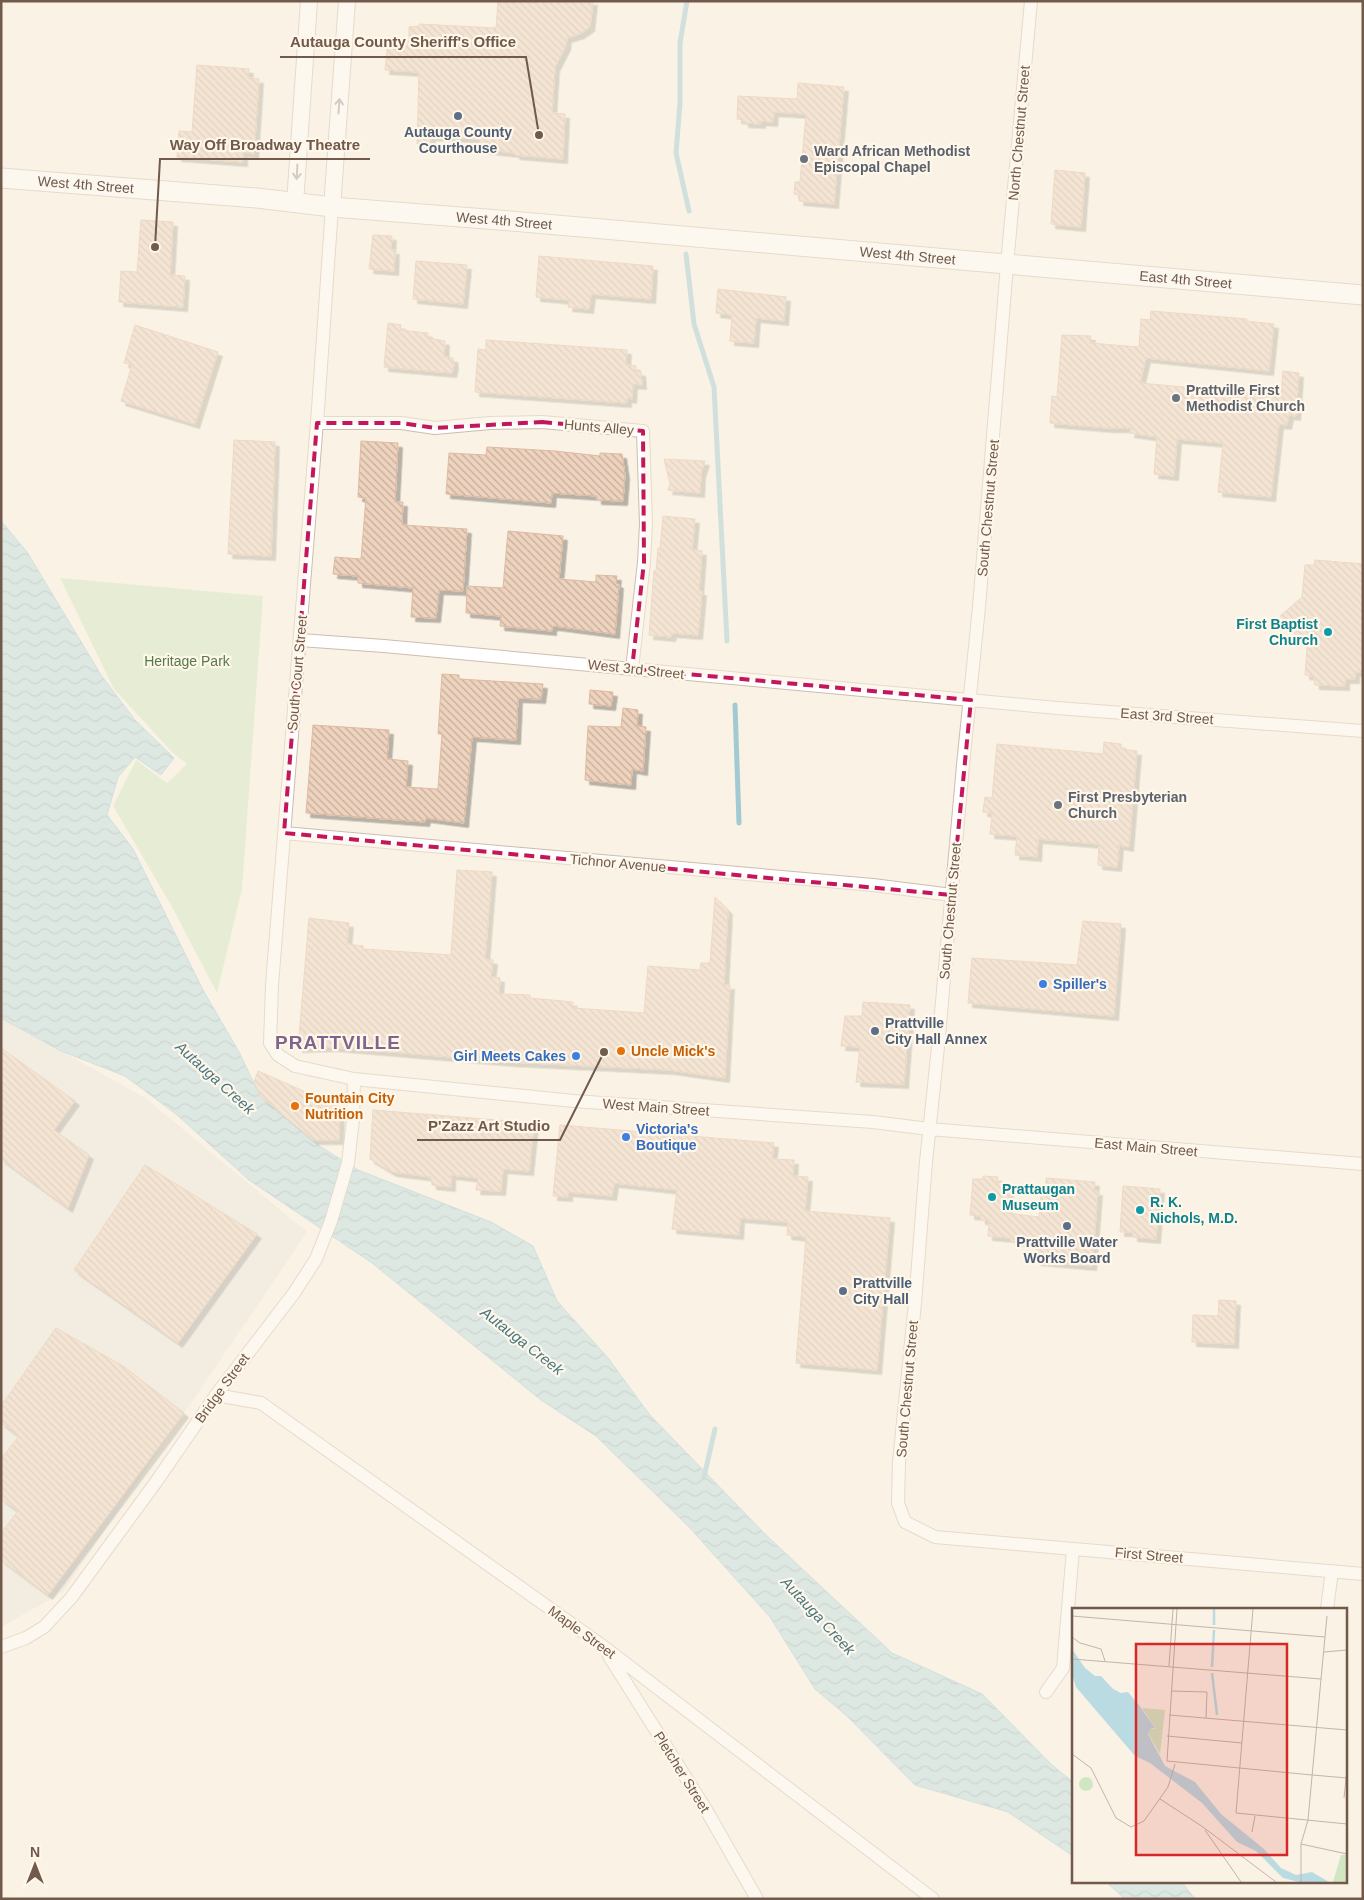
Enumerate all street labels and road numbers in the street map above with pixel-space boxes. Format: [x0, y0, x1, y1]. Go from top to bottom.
street label: North Chestnut Street [1005, 65, 1033, 201]
street label: West 4th Street [37, 173, 134, 196]
street label: West 4th Street [456, 209, 553, 233]
street label: West 4th Street [859, 243, 956, 268]
street label: East 4th Street [1139, 268, 1233, 292]
street label: Hunts Alley [563, 416, 635, 438]
street label: South Chestnut Street [974, 439, 1002, 577]
street label: South Court Street [284, 614, 310, 731]
street label: West 3rd Street [587, 656, 685, 682]
street label: East 3rd Street [1120, 705, 1214, 727]
street label: South Chestnut Street [936, 842, 964, 980]
street label: Tichnor Avenue [569, 851, 667, 875]
street label: West Main Street [602, 1095, 710, 1119]
street label: East Main Street [1094, 1135, 1198, 1159]
street label: South Chestnut Street [893, 1320, 921, 1458]
street label: Bridge Street [192, 1350, 253, 1426]
street label: First Street [1114, 1544, 1184, 1566]
street label: Maple Street [545, 1602, 619, 1662]
street label: Pletcher Street [651, 1728, 713, 1816]

